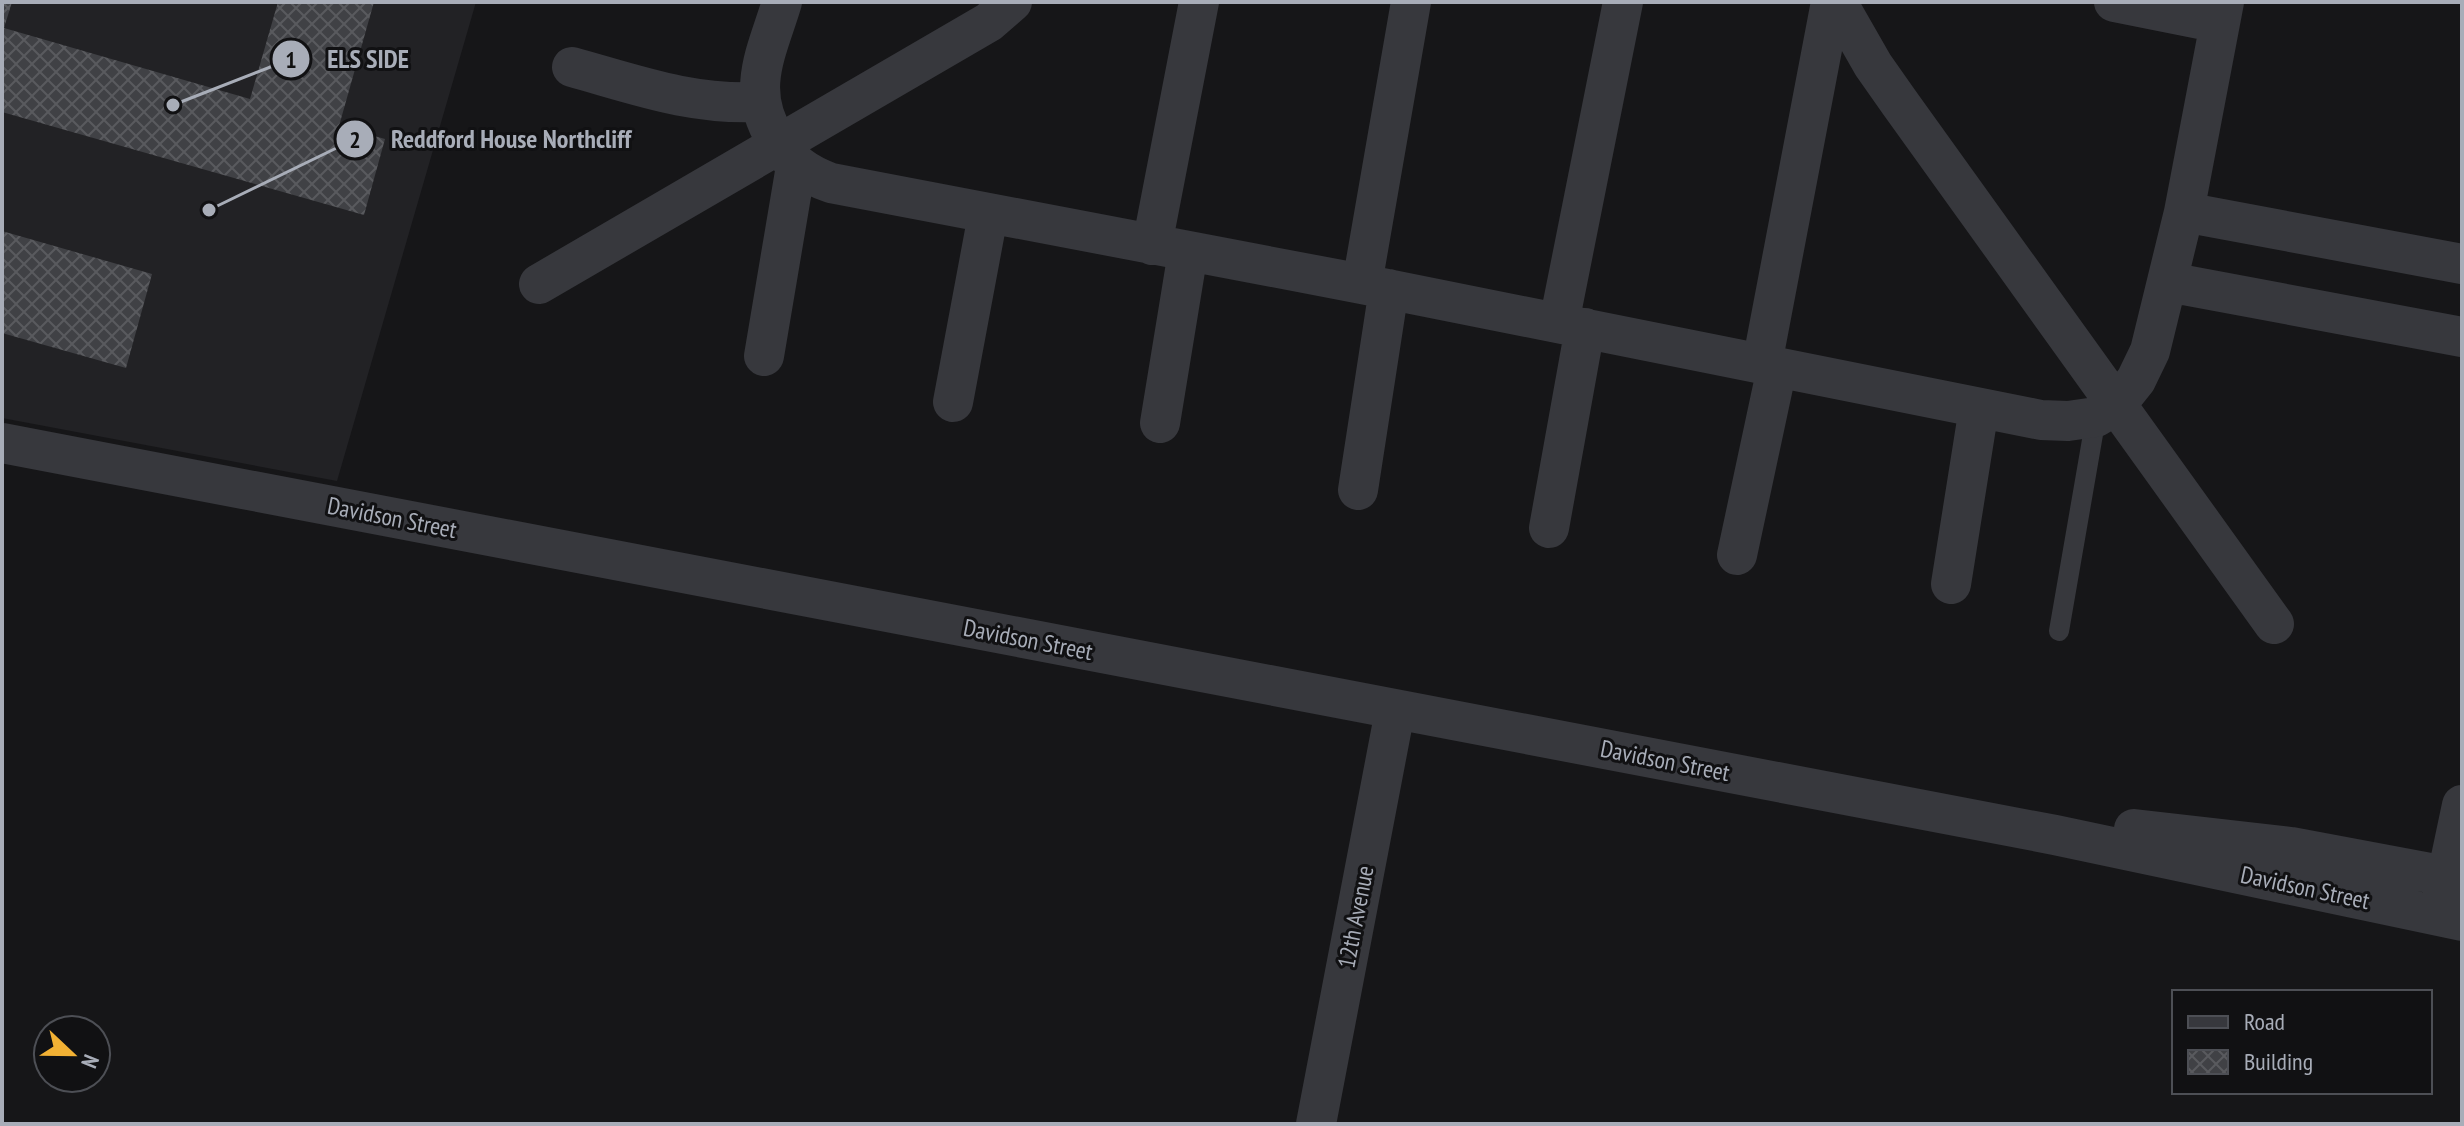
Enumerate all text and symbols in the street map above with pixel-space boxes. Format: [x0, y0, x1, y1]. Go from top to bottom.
callout: ELS SIDE [271, 34, 425, 84]
text: ELS SIDE [327, 42, 409, 75]
text: 1 [285, 44, 297, 75]
callout: Reddford House Northcliff [335, 114, 647, 164]
text: Reddford House Northcliff [391, 122, 633, 155]
text: 2 [349, 124, 361, 155]
street label: Davidson Street [325, 490, 460, 545]
street label: Davidson Street [961, 612, 1096, 667]
street label: Davidson Street [1598, 733, 1733, 788]
street label: Davidson Street [2238, 859, 2373, 916]
street label: 12th Avenue [1330, 863, 1381, 971]
legend [2172, 990, 2432, 1094]
text: Road [2244, 1006, 2285, 1037]
north arrow [32, 1014, 112, 1094]
text: Building [2244, 1046, 2313, 1077]
text: N [75, 1051, 106, 1072]

